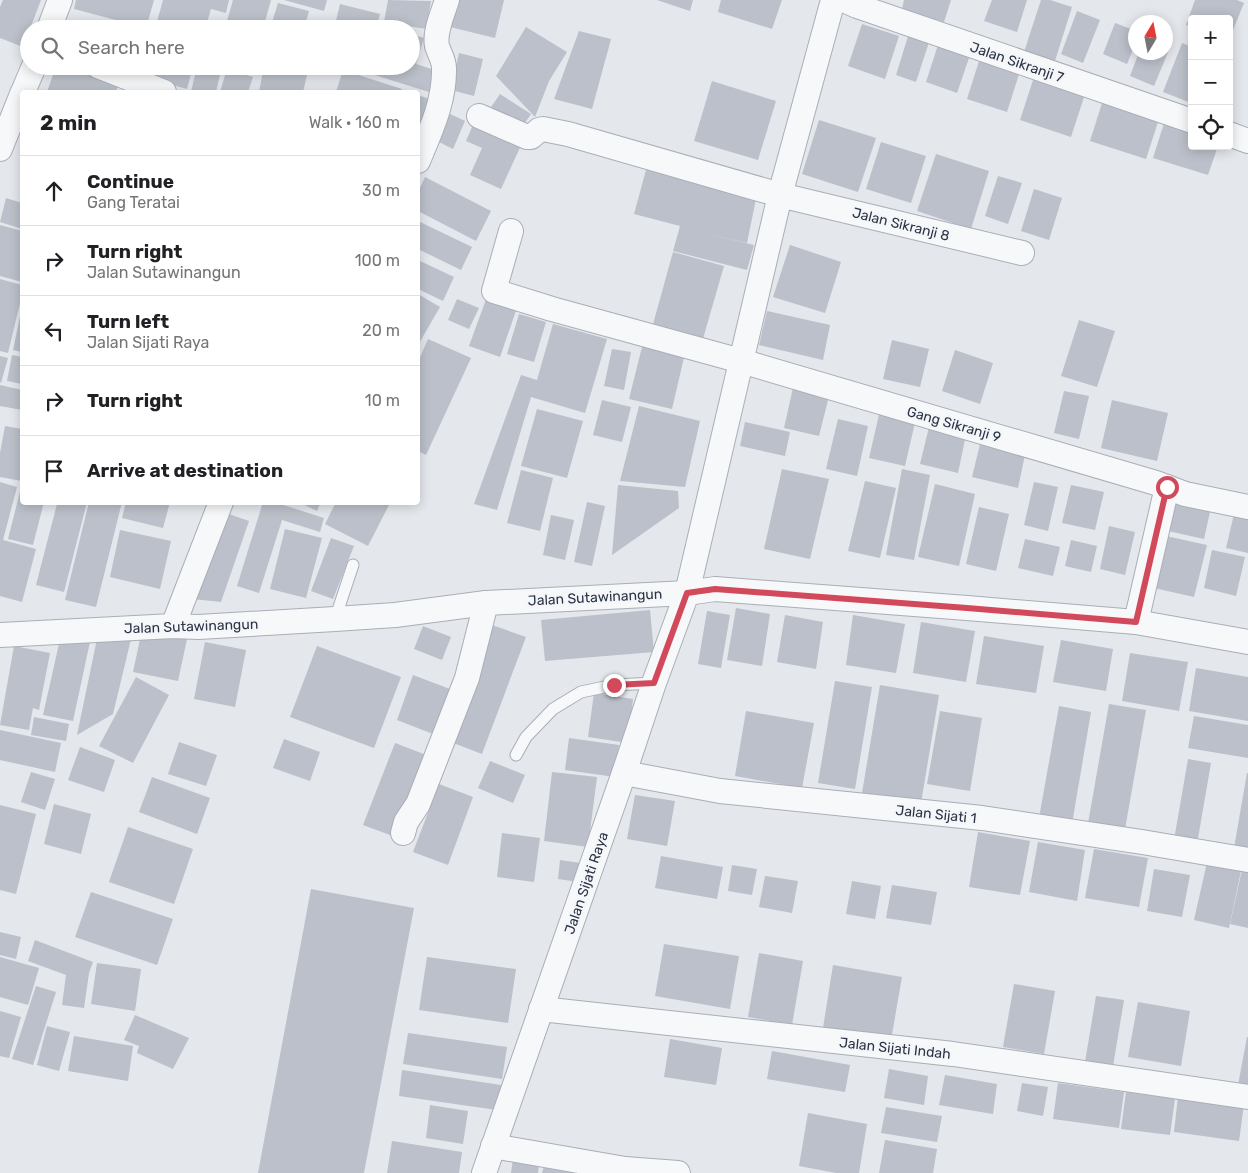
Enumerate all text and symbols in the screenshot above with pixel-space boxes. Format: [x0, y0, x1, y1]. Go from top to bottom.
north arrow [1128, 15, 1173, 60]
map controls [1188, 15, 1233, 150]
button: + [1188, 15, 1233, 60]
search box [20, 20, 420, 75]
icon: search [38, 34, 66, 62]
text: Search here [78, 36, 185, 59]
street label: Jalan Sikranji 7 [968, 39, 1066, 86]
button: − [1188, 60, 1233, 105]
button: locate [1188, 105, 1233, 150]
text: 2 min [40, 110, 97, 135]
text: Walk · 160 m [309, 113, 400, 132]
text: Continue [87, 170, 174, 193]
icon: ahead [40, 177, 68, 205]
text: 30 m [362, 181, 400, 200]
text: Gang Teratai [87, 193, 180, 212]
street label: Jalan Sikranji 8 [850, 204, 951, 245]
text: Turn right [87, 240, 182, 263]
icon: right [40, 247, 68, 275]
text: 100 m [355, 251, 400, 270]
text: Jalan Sutawinangun [87, 263, 241, 282]
text: Turn left [87, 310, 169, 333]
icon: left [40, 317, 68, 345]
text: 20 m [362, 321, 400, 340]
text: Jalan Sijati Raya [87, 333, 209, 352]
icon: right [40, 387, 68, 415]
text: Turn right [87, 389, 182, 412]
text: 10 m [365, 391, 400, 410]
street label: Gang Sikranji 9 [905, 403, 1003, 446]
icon: arrive [40, 457, 68, 485]
text: Arrive at destination [87, 459, 283, 482]
route start [1156, 476, 1179, 499]
street label: Jalan Sutawinangun [527, 585, 663, 610]
street label: Jalan Sutawinangun [124, 616, 259, 637]
route end [603, 674, 626, 697]
street label: Jalan Sijati 1 [895, 802, 977, 827]
street label: Jalan Sijati Raya [561, 830, 612, 937]
street label: Jalan Sijati Indah [838, 1034, 952, 1063]

